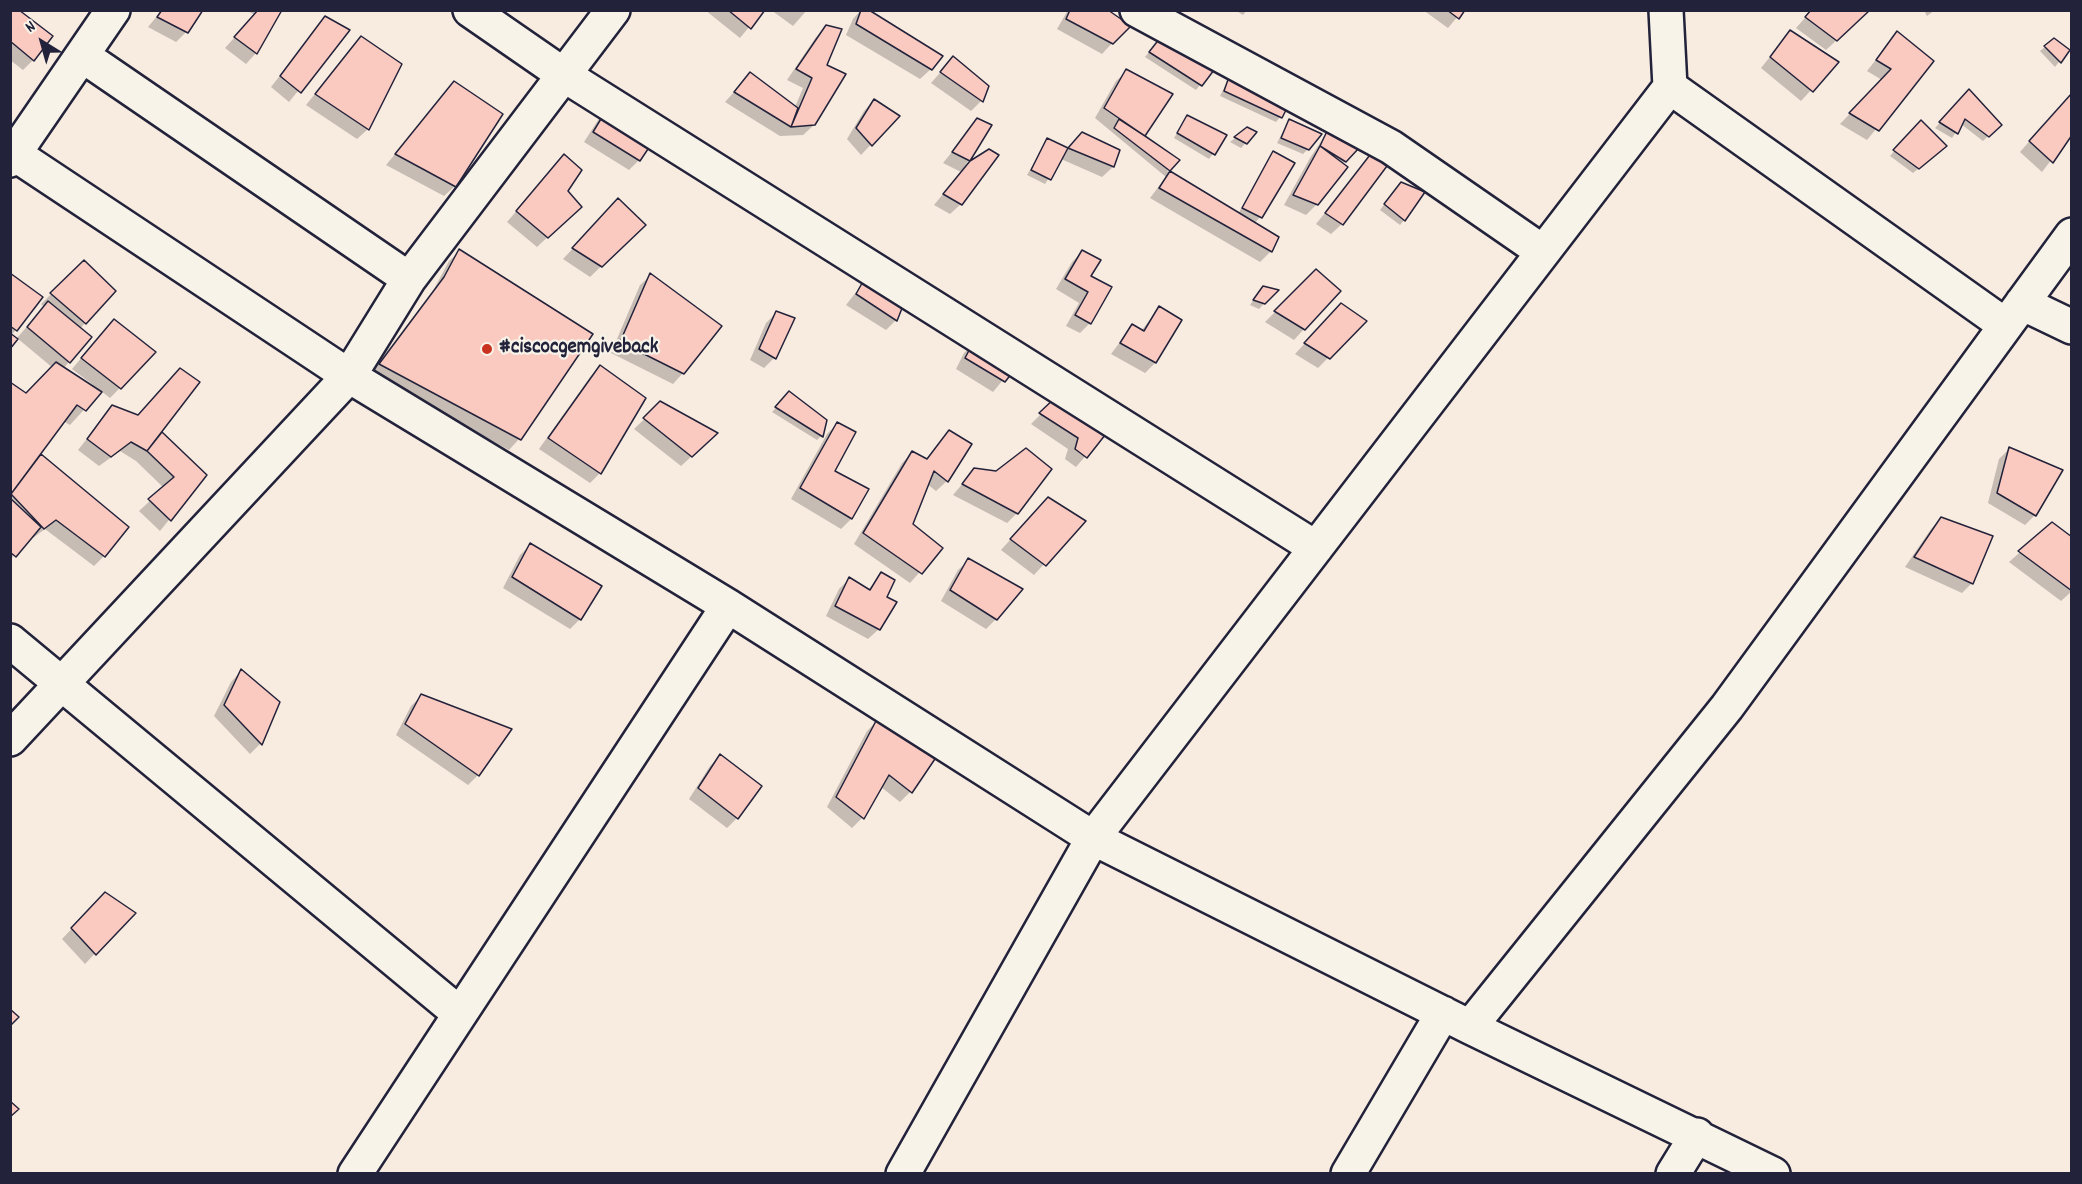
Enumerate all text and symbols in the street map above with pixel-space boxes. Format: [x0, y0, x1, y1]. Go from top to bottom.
north arrow [12, 12, 72, 72]
text: N [21, 16, 41, 39]
place label: #ciscocgemgiveback [499, 336, 658, 362]
marker: #ciscocgemgiveback [480, 342, 494, 356]

